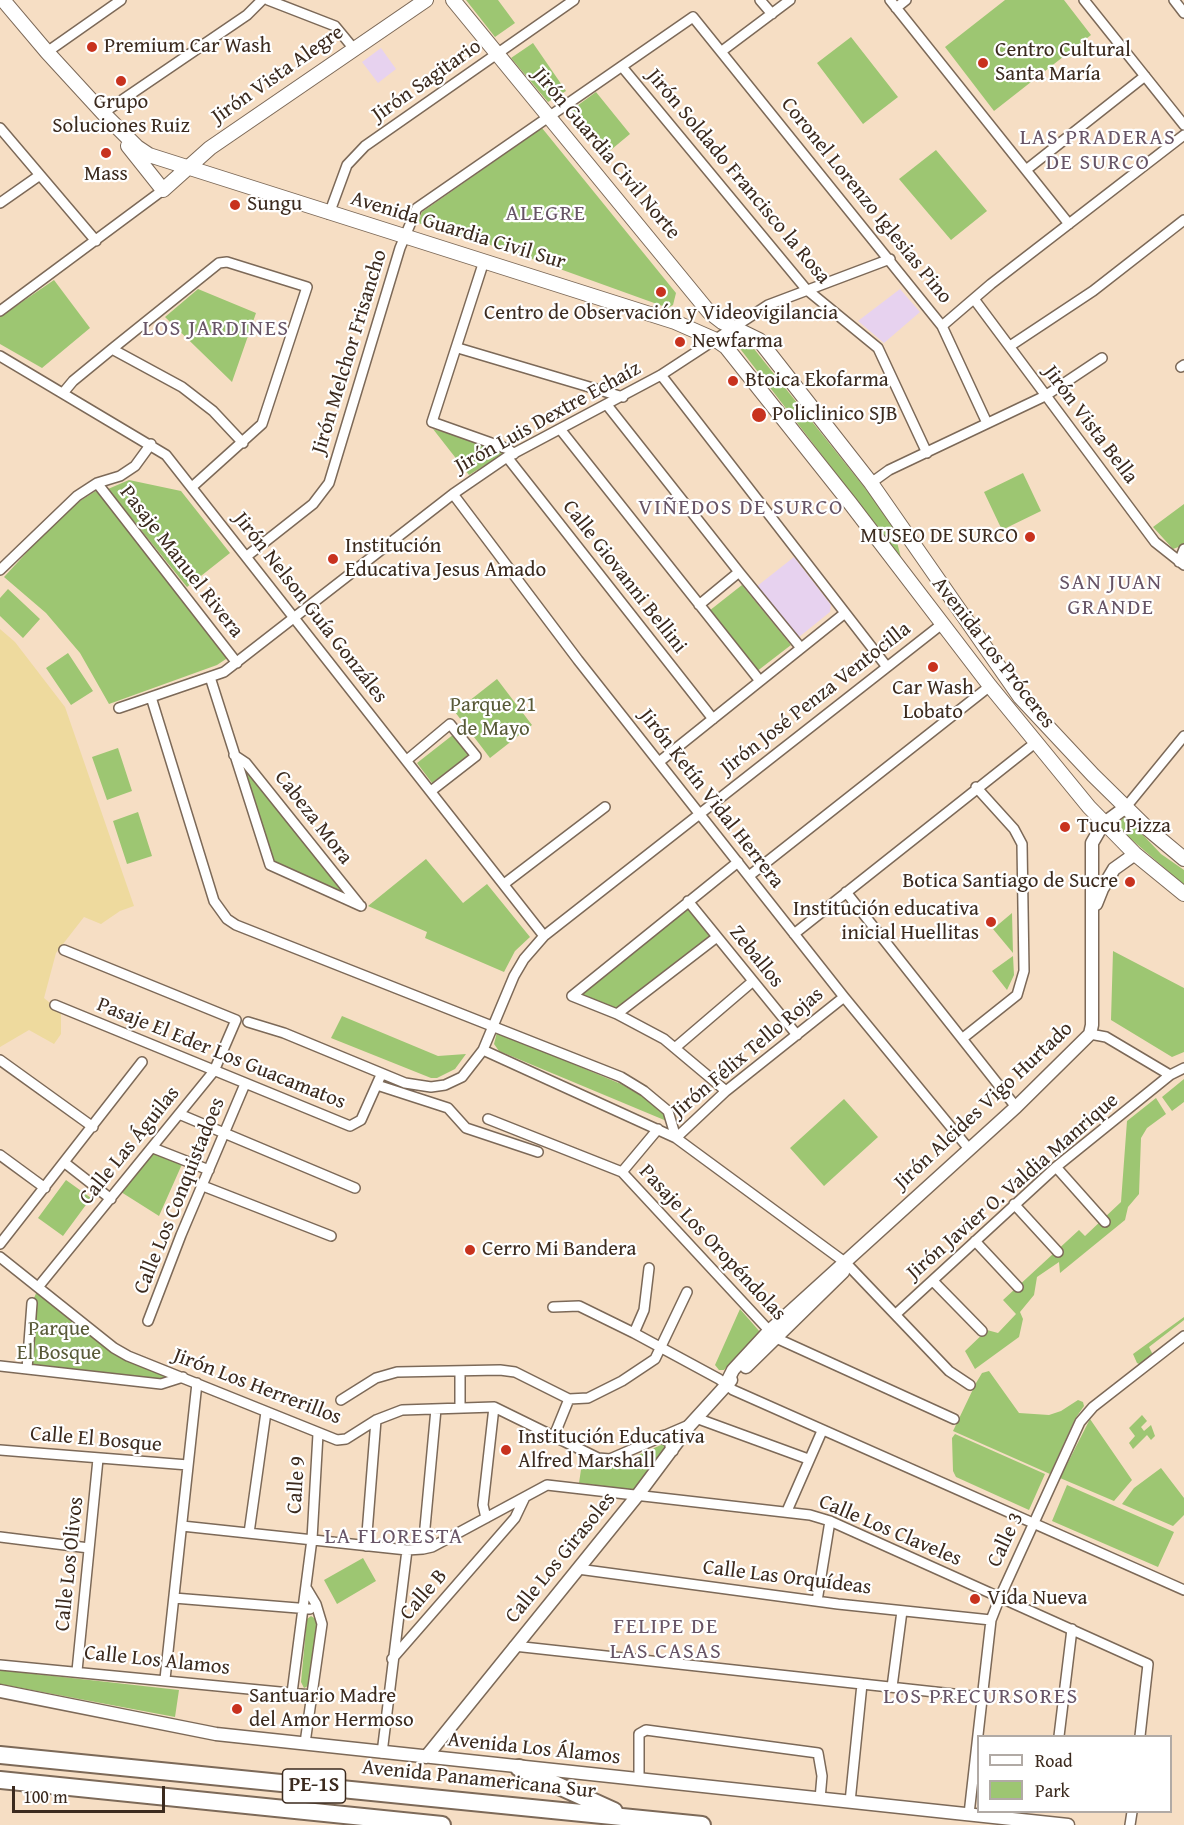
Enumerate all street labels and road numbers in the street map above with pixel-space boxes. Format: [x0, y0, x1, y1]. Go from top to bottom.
street label: Jirón Vista Alegre [207, 20, 349, 130]
street label: Jirón Sagitario [368, 34, 486, 128]
street label: Jirón Guardia Civil Norte [527, 63, 685, 245]
street label: Jirón Soldado Francisco la Rosa [641, 64, 835, 290]
street label: Coronel Lorenzo Iglesias Pino [775, 93, 957, 309]
street label: Avenida Guardia Civil Sur [348, 186, 568, 276]
street label: Jirón Melchor Frisancho [307, 247, 393, 457]
street label: Jirón Luis Dextre Echaíz [451, 356, 645, 480]
street label: Jirón Vista Bella [1037, 361, 1143, 489]
street label: Pasaje Manuel Rivera [114, 481, 248, 643]
street label: Calle Giovanni Bellini [556, 495, 692, 659]
street label: Jirón Nelson Guía Gonzáles [228, 507, 392, 709]
street label: Avenida Los Próceres [926, 572, 1060, 734]
street label: Jirón José Penza Ventocilla [716, 617, 916, 781]
street label: Jirón Ketín Vidal Herrera [633, 704, 789, 894]
street label: Cabeza Mora [269, 766, 357, 870]
street label: Zeballos [723, 921, 789, 993]
street label: Jirón Félix Tello Rojas [667, 982, 829, 1124]
street label: Pasaje El Eder Los Guacamatos [93, 992, 349, 1116]
street label: Jirón Alcides Vigo Hurtado [890, 1017, 1078, 1195]
street label: Calle Las Águilas [74, 1082, 186, 1210]
street label: Jirón Javier O. Valdia Manrique [902, 1088, 1124, 1286]
street label: Calle Los Conquistadoes [129, 1094, 231, 1298]
street label: Pasaje Los Oropéndolas [633, 1160, 791, 1326]
street label: Jirón Los Herrerillos [169, 1343, 345, 1431]
street label: Calle El Bosque [29, 1422, 163, 1458]
street label: Calle 9 [282, 1455, 312, 1515]
street label: Calle Los Girasoles [500, 1487, 622, 1629]
street label: Calle Los Claveles [815, 1490, 965, 1572]
street label: Calle Los Olivos [50, 1495, 90, 1633]
street label: Calle 3 [982, 1509, 1030, 1571]
street label: Calle Las Orquídeas [701, 1555, 873, 1601]
street label: Calle B [395, 1564, 453, 1626]
street label: Calle Los Alamos [83, 1641, 231, 1681]
street label: Avenida Los Álamos [446, 1727, 622, 1771]
street label: Avenida Panamericana Sur [361, 1755, 597, 1805]
road number: PE-1S [282, 1769, 346, 1803]

